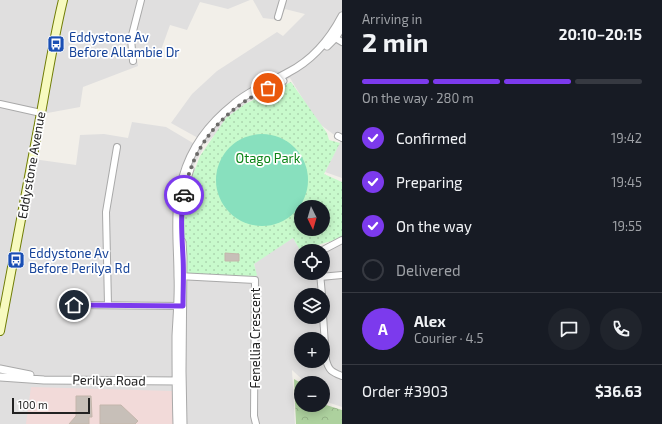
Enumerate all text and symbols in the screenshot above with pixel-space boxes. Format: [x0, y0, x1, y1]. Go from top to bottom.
text: Arriving in [362, 11, 422, 27]
text: 20:10–20:15 [559, 25, 642, 43]
text: 2 min [362, 26, 428, 57]
place label: Eddystone Av Before Allambie Dr [69, 29, 180, 60]
bus stop icon: Eddystone Av Before Allambie Dr [46, 34, 66, 54]
pin [251, 71, 285, 105]
icon: bag [257, 77, 279, 99]
text: On the way · 280 m [362, 90, 474, 106]
street label: Eddystone Avenue [14, 110, 48, 220]
icon: check [362, 127, 384, 149]
text: Confirmed [396, 129, 467, 147]
text: 19:42 [611, 130, 642, 146]
park label: Otago Park [236, 150, 301, 166]
icon: check [362, 171, 384, 193]
text: Preparing [396, 173, 462, 191]
text: 19:45 [611, 174, 642, 190]
courier [164, 175, 204, 215]
icon: car [173, 184, 195, 206]
north arrow [294, 200, 330, 236]
map controls [294, 200, 330, 412]
icon: check [362, 215, 384, 237]
text: On the way [396, 217, 472, 235]
text: 19:55 [612, 218, 642, 234]
button: locate [294, 244, 330, 280]
place label: Eddystone Av Before Perilya Rd [29, 245, 130, 276]
bus stop icon: Eddystone Av Before Perilya Rd [6, 250, 26, 270]
text: Delivered [396, 261, 461, 279]
street label: Fenellia Crescent [247, 287, 263, 389]
pin [57, 288, 91, 322]
button: layers [294, 288, 330, 324]
icon: home [63, 294, 85, 316]
button: chat [548, 308, 590, 350]
button: phone [600, 308, 642, 350]
text: Alex [414, 312, 446, 330]
text: A [378, 320, 388, 338]
text: Courier · 4.5 [414, 330, 483, 346]
button: + [294, 332, 330, 368]
street label: Perilya Road [72, 371, 146, 389]
button: − [294, 376, 330, 412]
text: Order #3903 [362, 382, 448, 400]
text: $36.63 [595, 382, 642, 400]
scale bar [12, 396, 90, 415]
text: 100 m [18, 398, 48, 411]

